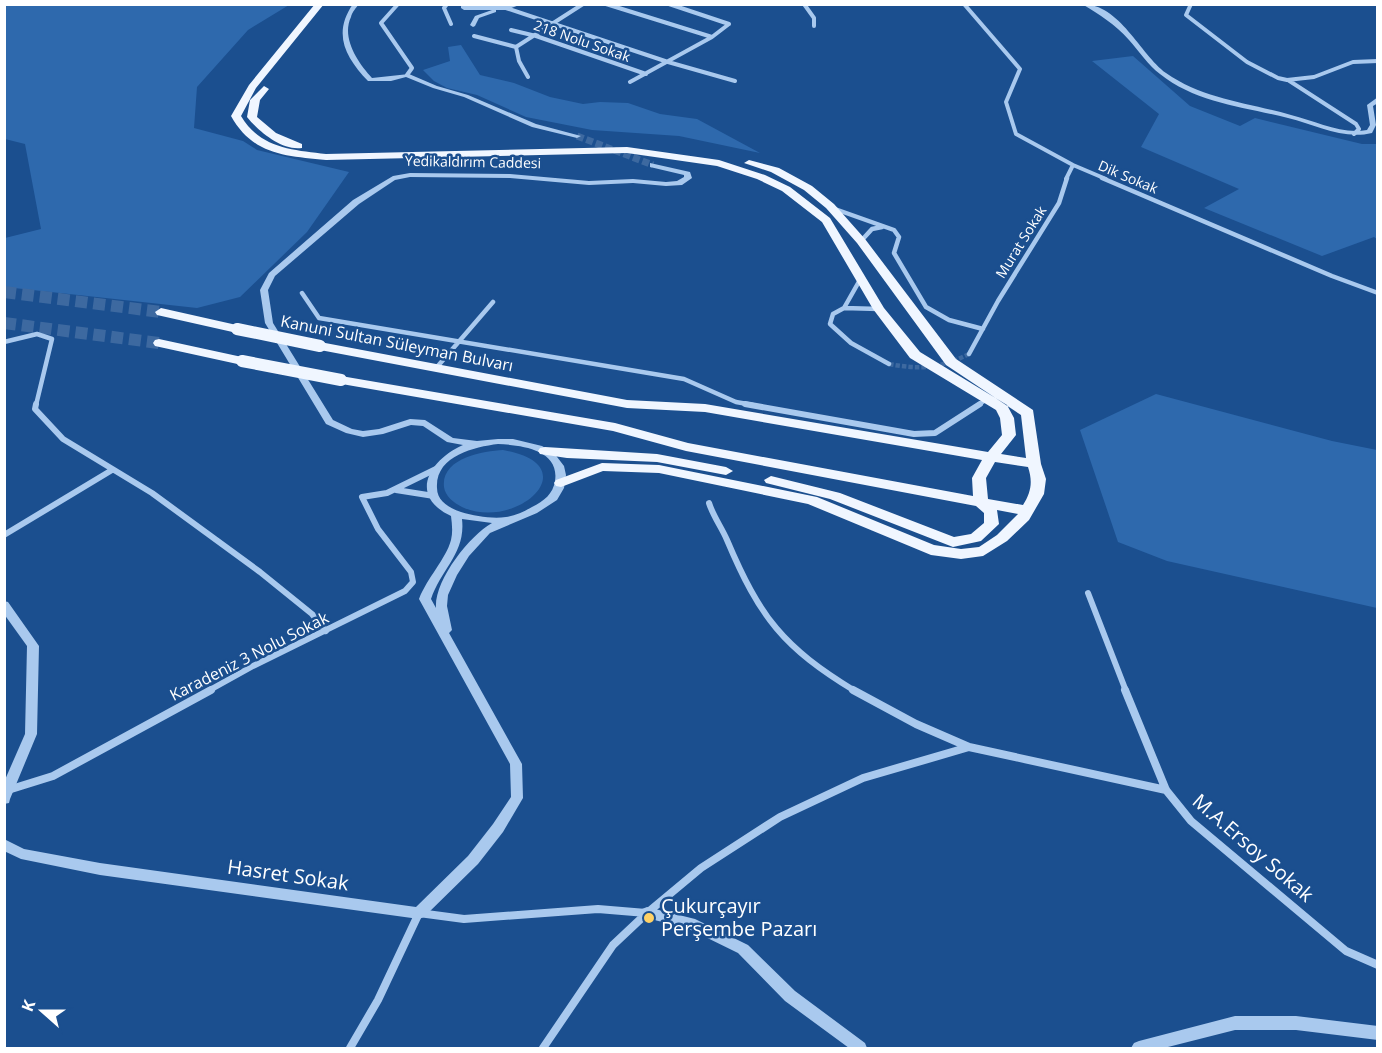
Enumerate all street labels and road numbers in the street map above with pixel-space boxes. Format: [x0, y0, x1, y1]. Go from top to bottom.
street label: 218 Nolu Sokak [531, 15, 634, 66]
street label: Yedikaldırım Caddesi [405, 151, 541, 172]
street label: Dik Sokak [1095, 155, 1162, 198]
street label: Murat Sokak [991, 201, 1051, 281]
street label: Kanuni Sultan Süleyman Bulvarı [279, 310, 515, 376]
street label: Karadeniz 3 Nolu Sokak [166, 606, 333, 706]
street label: M.A.Ersoy Sokak [1187, 787, 1320, 908]
street label: Hasret Sokak [226, 853, 351, 896]

